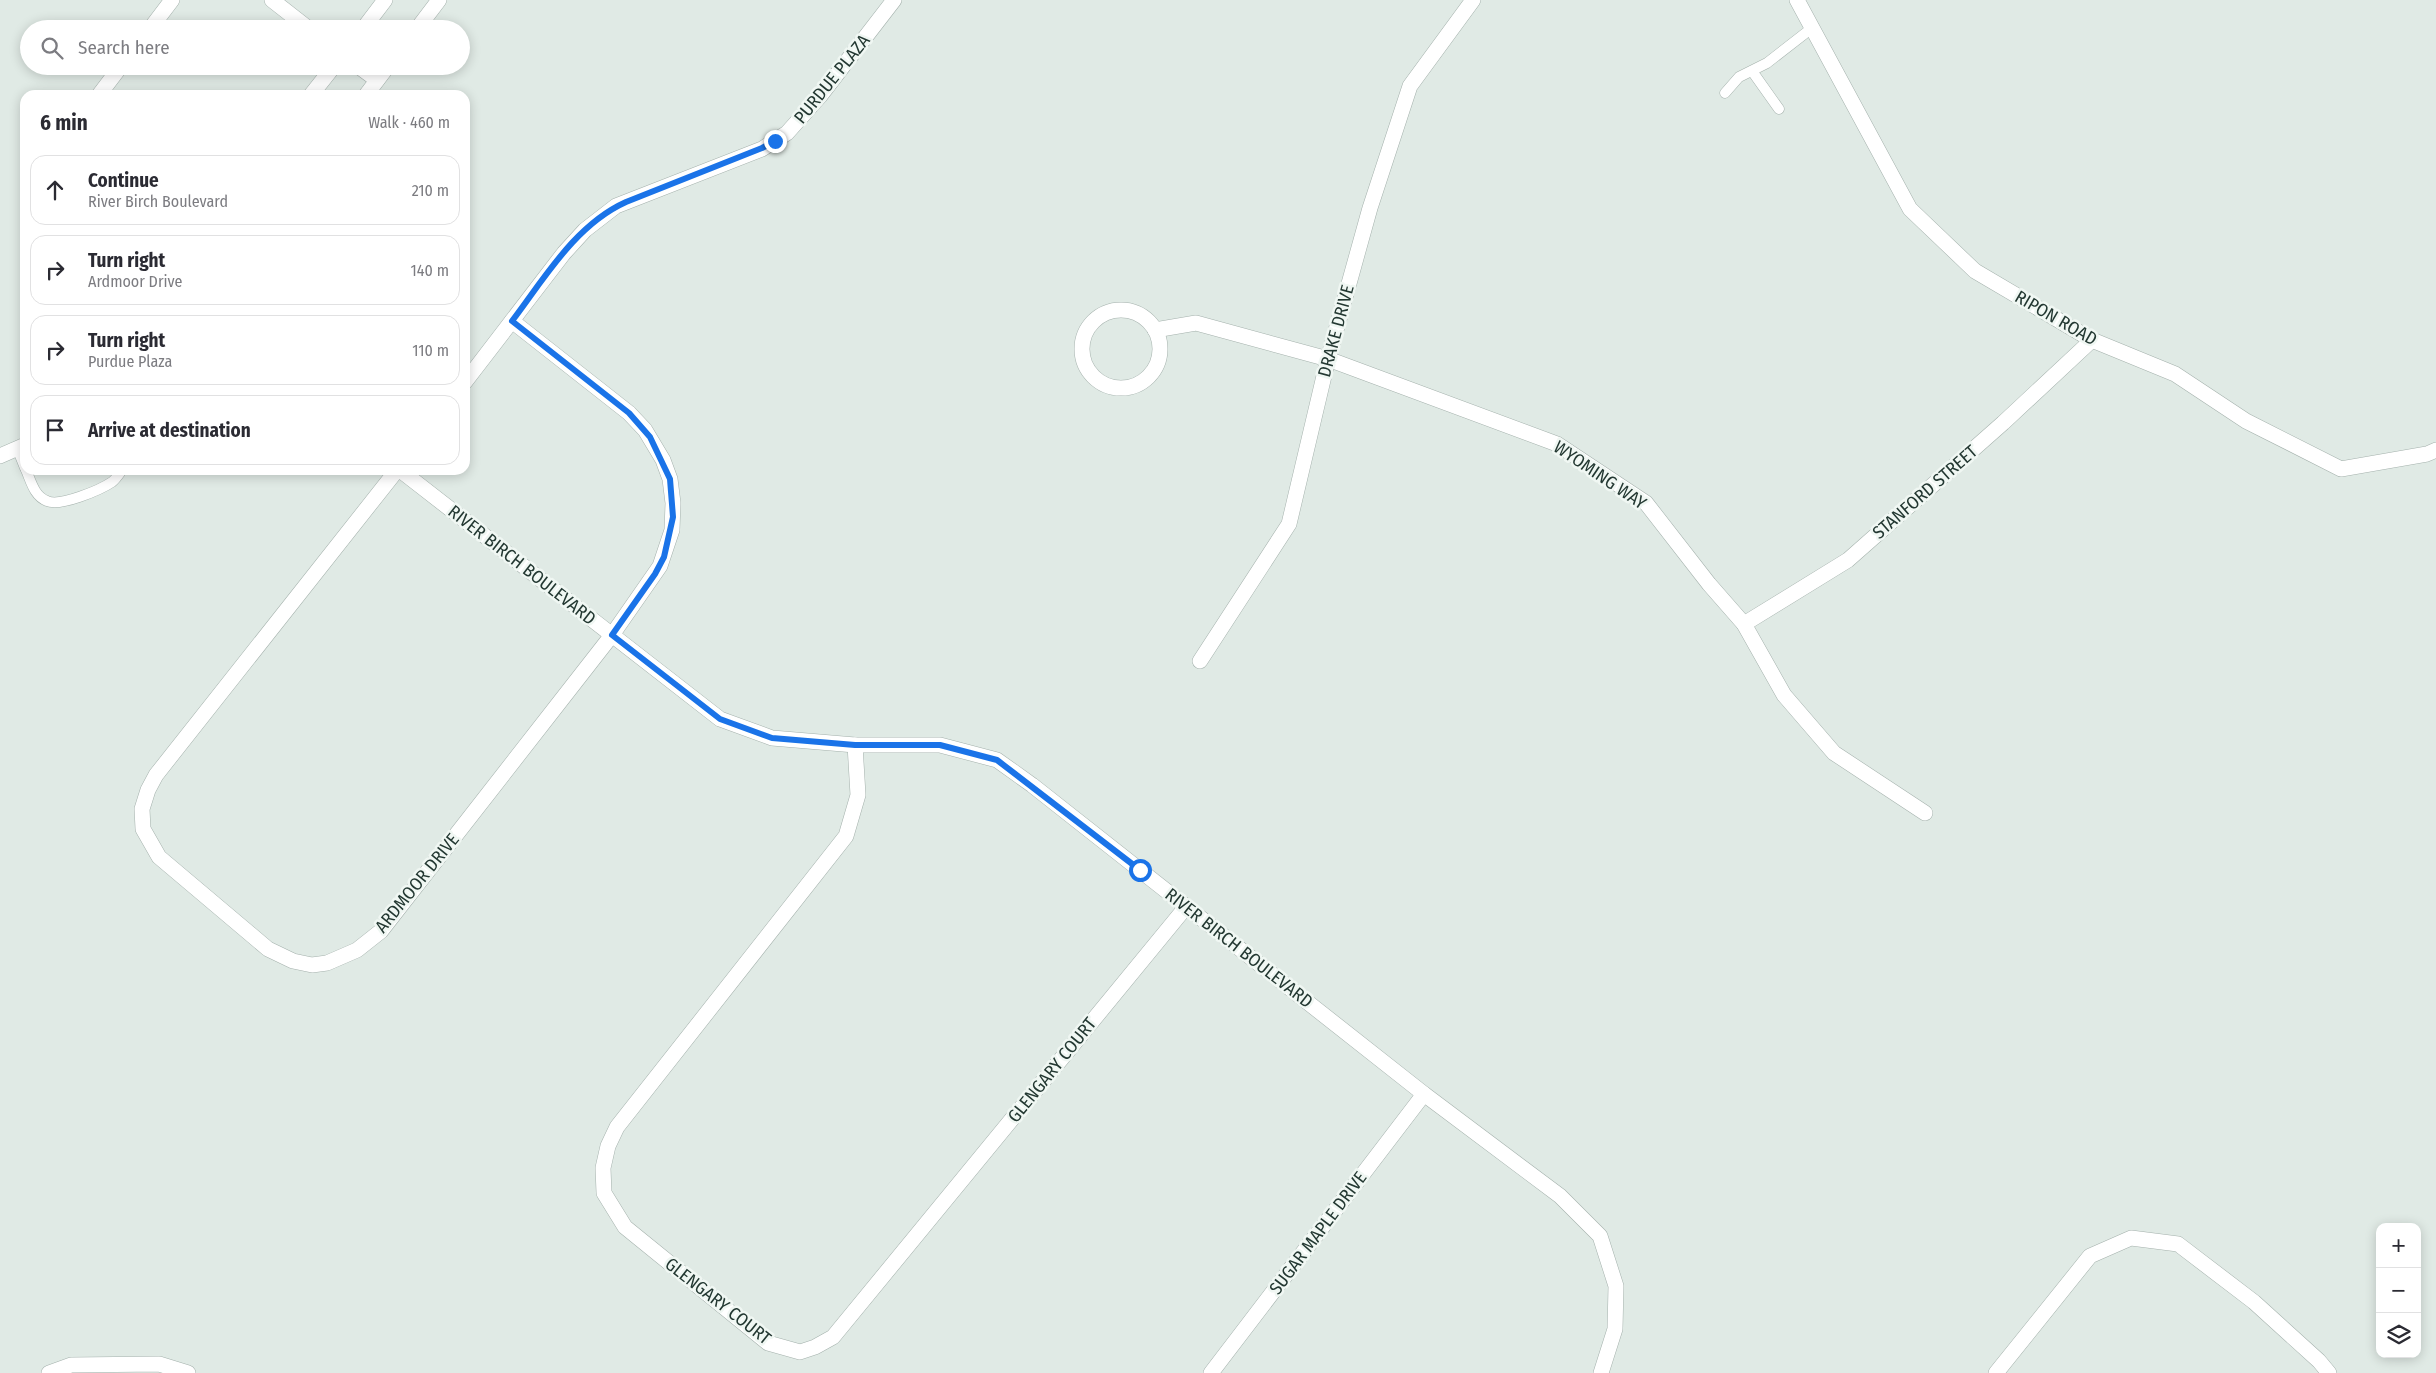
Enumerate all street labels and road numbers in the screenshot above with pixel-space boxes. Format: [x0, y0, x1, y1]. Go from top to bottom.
street label: PURDUE PLAZA [789, 30, 875, 128]
street label: DRAKE DRIVE [1313, 282, 1359, 380]
street label: RIPON ROAD [2011, 286, 2101, 350]
street label: WYOMING WAY [1549, 436, 1651, 514]
street label: STANFORD STREET [1868, 440, 1982, 543]
street label: RIVER BIRCH BOULEVARD [444, 500, 600, 630]
street label: ARDMOOR DRIVE [370, 829, 464, 937]
street label: RIVER BIRCH BOULEVARD [1161, 883, 1317, 1013]
street label: GLENGARY COURT [1003, 1013, 1101, 1127]
street label: SUGAR MAPLE DRIVE [1265, 1167, 1371, 1299]
street label: GLENGARY COURT [661, 1253, 776, 1350]

